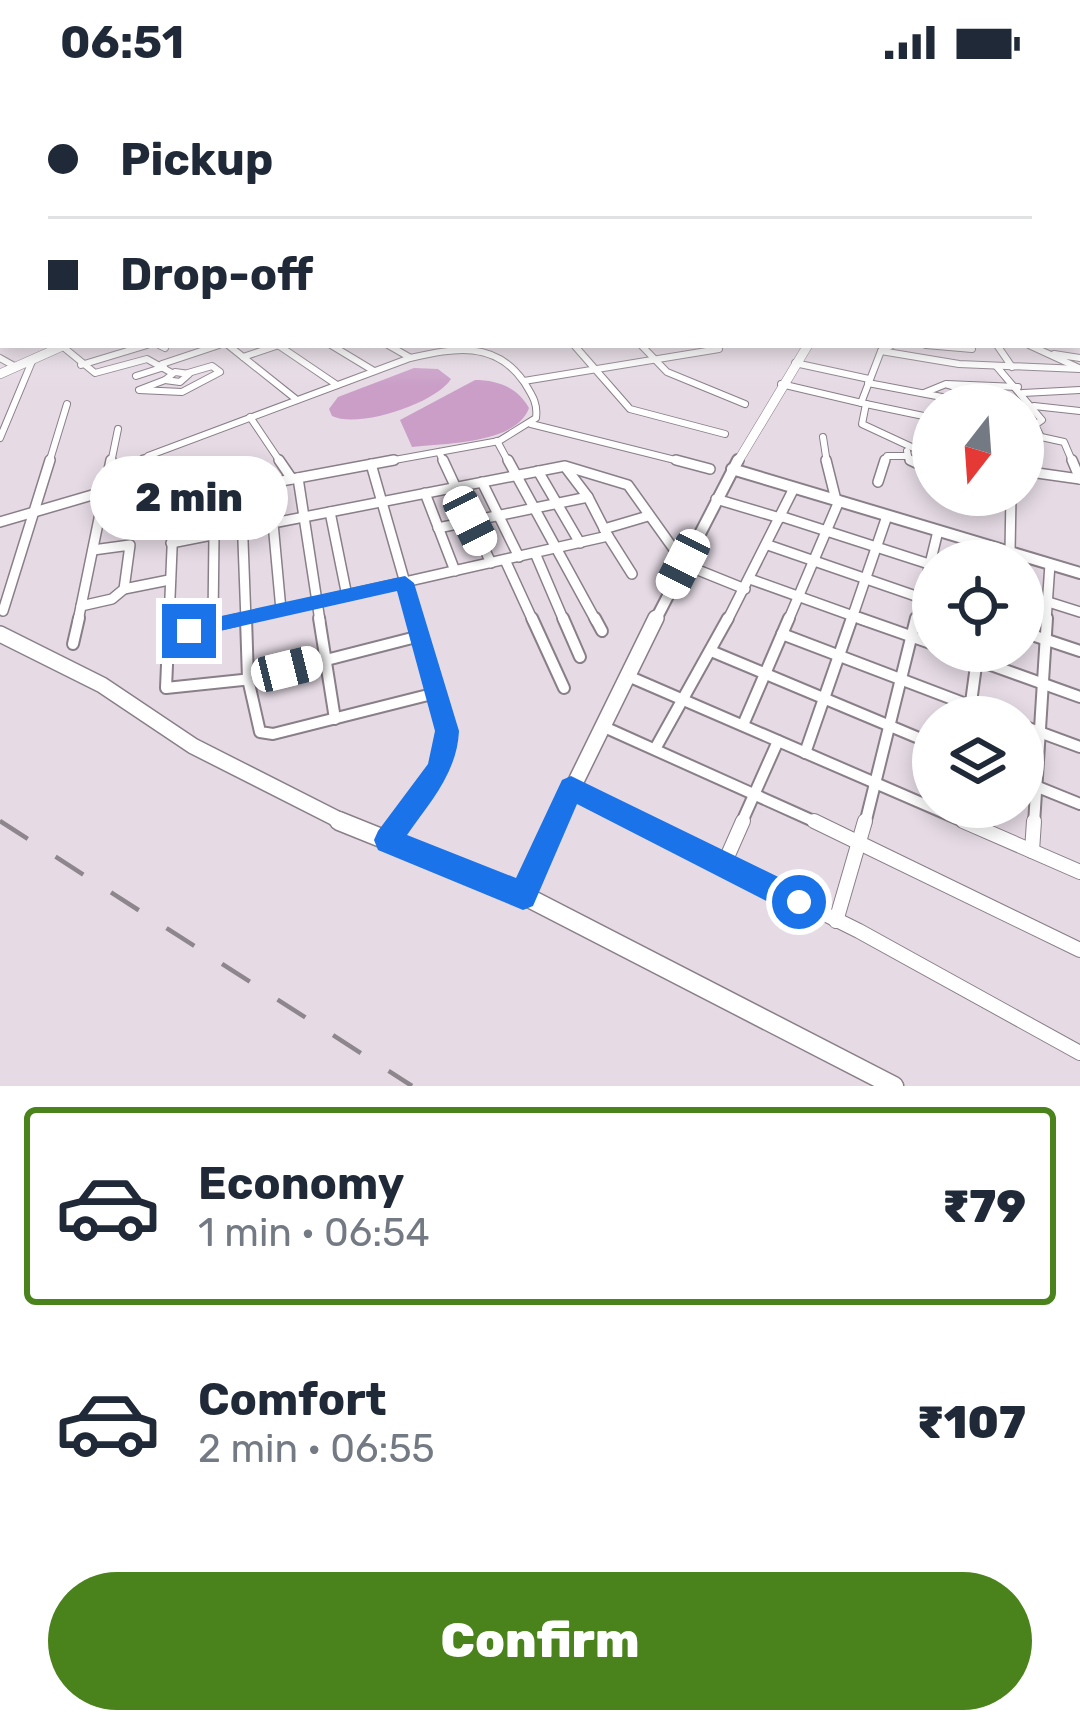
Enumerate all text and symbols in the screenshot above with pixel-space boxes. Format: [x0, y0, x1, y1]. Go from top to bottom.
text: 06:51 [60, 16, 184, 69]
text: Pickup [120, 133, 273, 186]
text: Drop-off [120, 248, 313, 301]
north arrow [912, 384, 1044, 516]
map controls [912, 384, 1044, 828]
callout: 2 min [90, 457, 288, 541]
text: 2 min [135, 475, 243, 521]
car [438, 481, 502, 561]
car [651, 524, 715, 604]
button: locate [912, 540, 1044, 672]
route end [162, 604, 216, 658]
car [248, 643, 326, 695]
button: layers [912, 696, 1044, 828]
route start [772, 875, 826, 929]
icon: car [54, 1152, 162, 1260]
text: Economy [198, 1157, 404, 1210]
text: ₹79 [942, 1180, 1026, 1233]
text: 1 min · 06:54 [198, 1210, 430, 1256]
icon: car [54, 1368, 162, 1476]
text: Comfort [198, 1373, 387, 1426]
text: ₹107 [917, 1396, 1026, 1449]
text: 2 min · 06:55 [198, 1426, 435, 1472]
button: Confirm [48, 1572, 1032, 1710]

